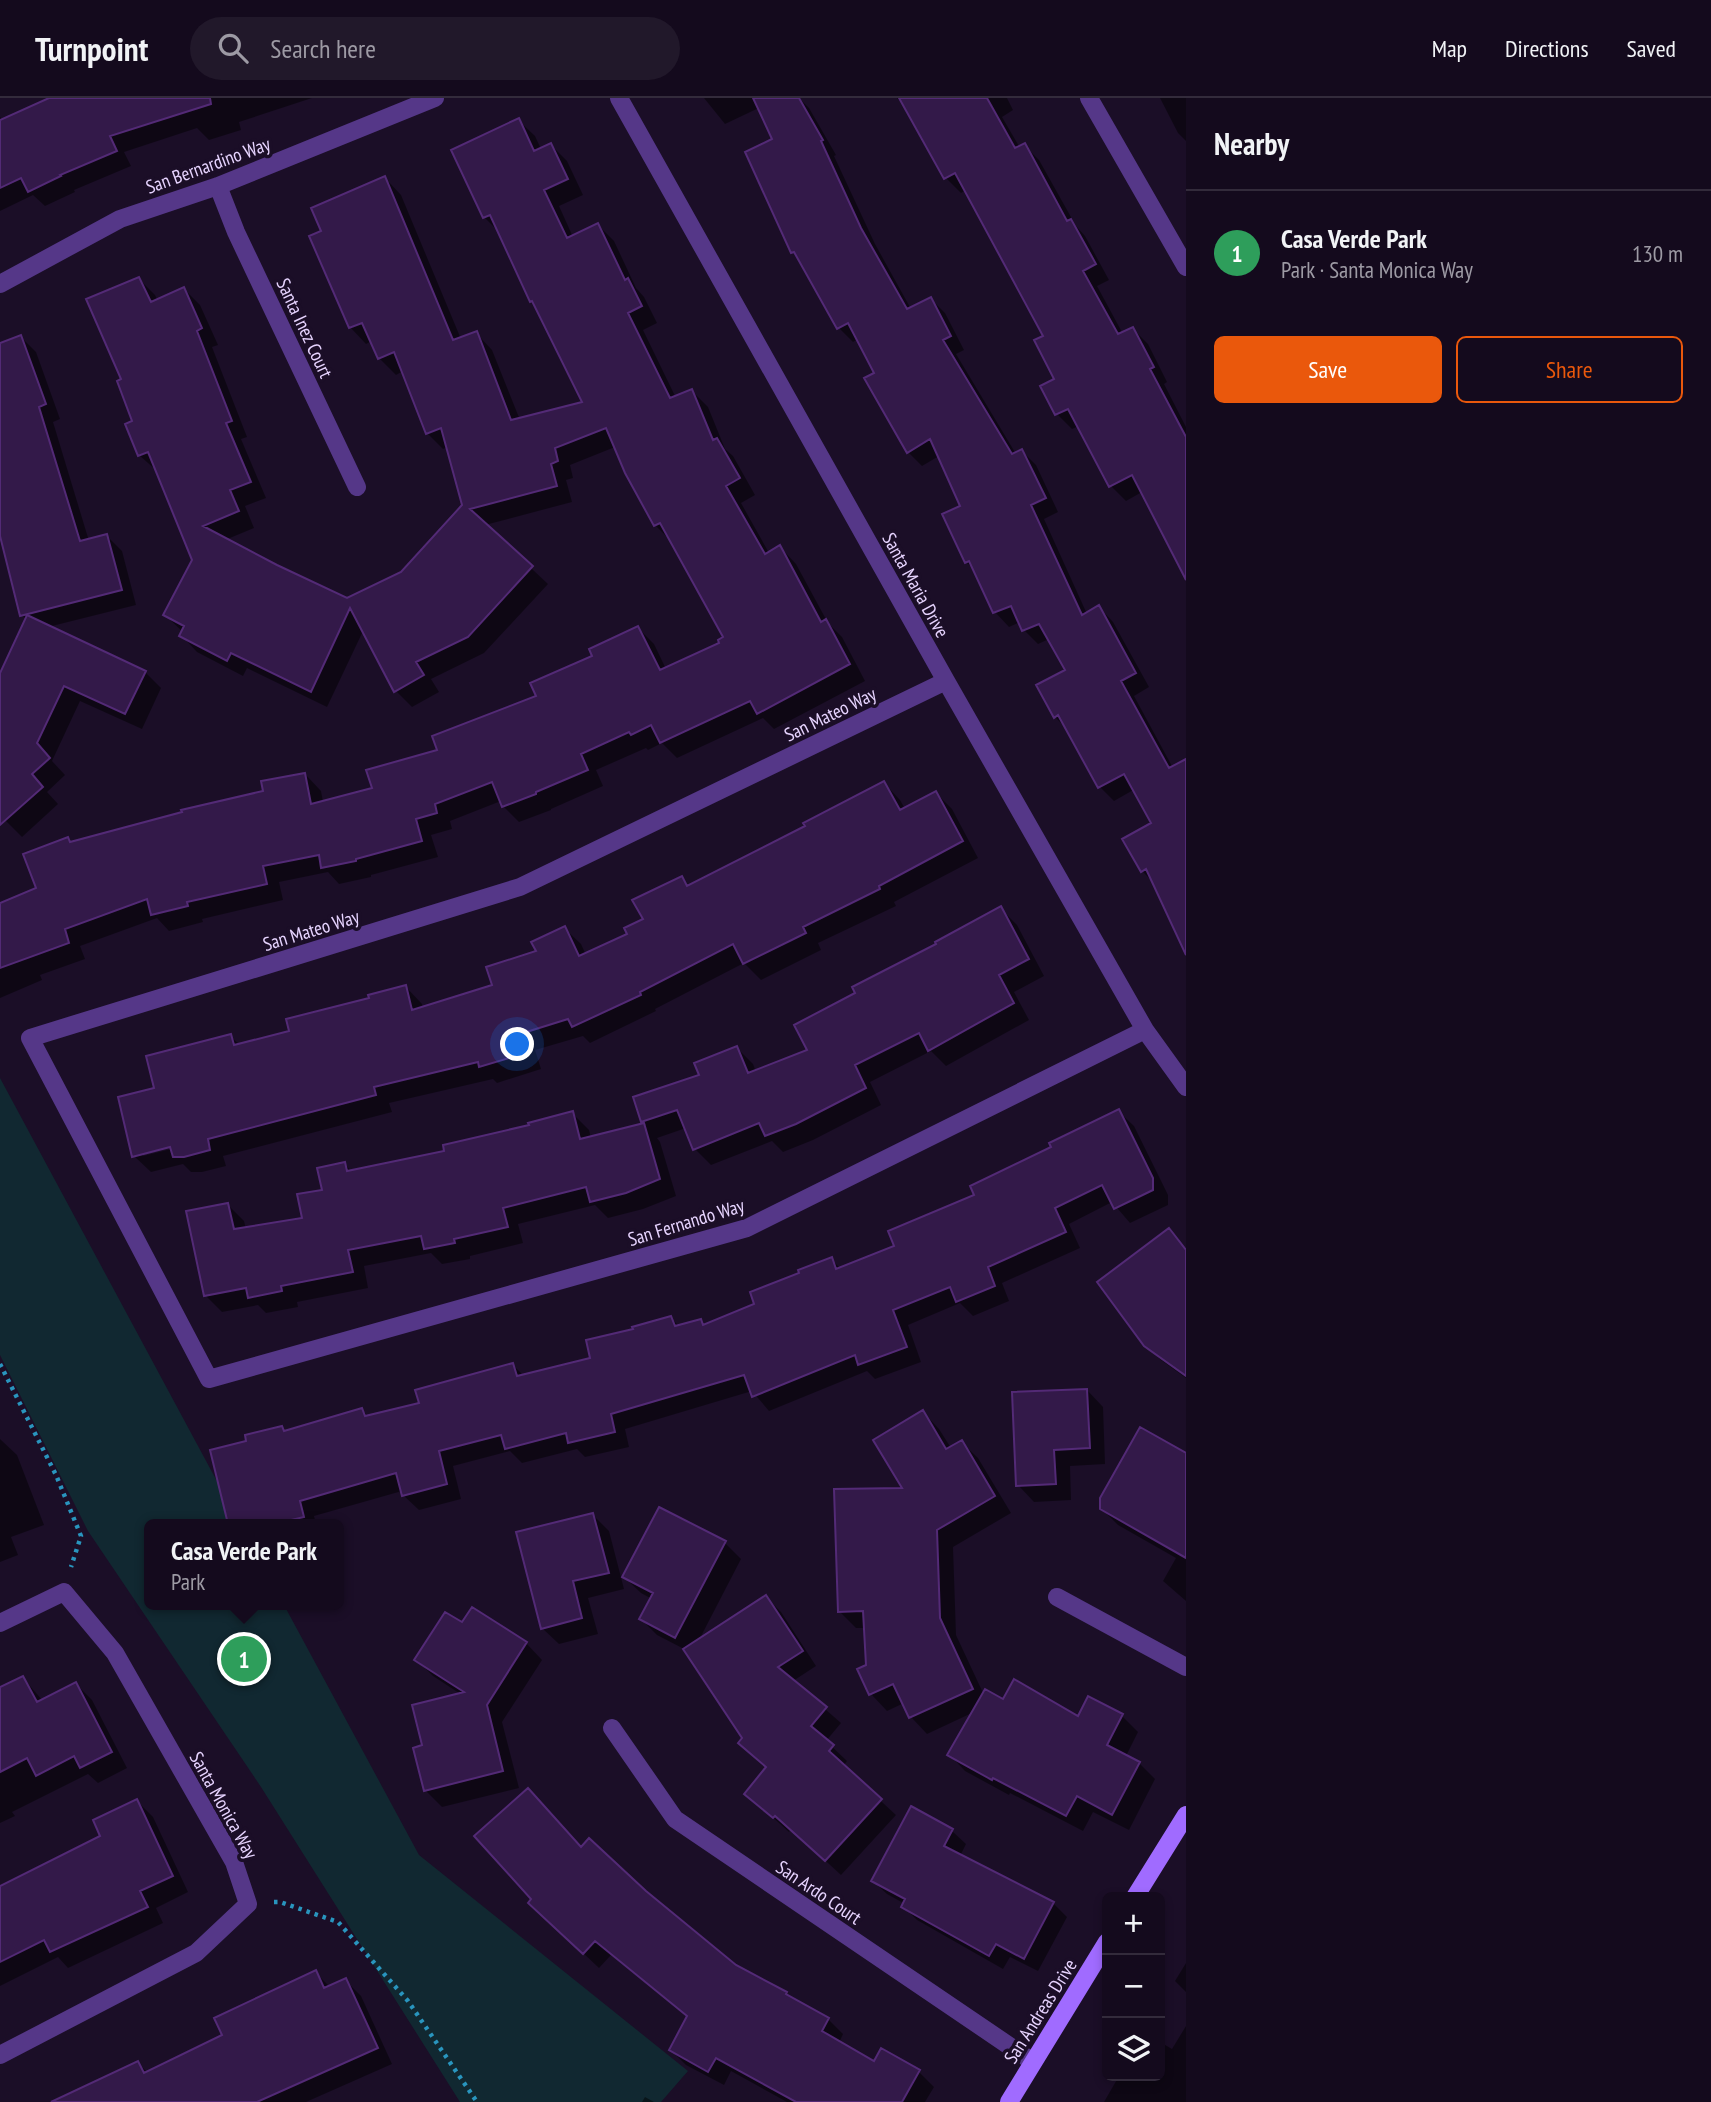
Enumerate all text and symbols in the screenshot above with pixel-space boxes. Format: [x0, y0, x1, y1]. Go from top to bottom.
search box [190, 17, 680, 80]
text: Turnpoint [35, 27, 148, 70]
icon: search [214, 29, 252, 67]
text: Search here [270, 32, 376, 65]
text: Map [1432, 33, 1467, 64]
text: Directions [1505, 33, 1589, 64]
text: Saved [1627, 33, 1676, 64]
text: Nearby [1214, 124, 1289, 163]
street label: San Bernardino Way [142, 131, 274, 199]
text: Casa Verde Park [1281, 222, 1427, 255]
text: 1 [1232, 239, 1243, 268]
text: 130 m [1632, 239, 1683, 268]
text: Park · Santa Monica Way [1281, 255, 1473, 284]
street label: Santa Inez Court [271, 274, 339, 382]
button: Save [1214, 336, 1442, 403]
button: Share [1456, 336, 1683, 403]
street label: Santa Maria Drive [877, 528, 955, 642]
street label: San Mateo Way [780, 681, 881, 747]
street label: San Mateo Way [260, 904, 363, 956]
your location [500, 1027, 534, 1061]
street label: San Fernando Way [625, 1193, 748, 1251]
popup [144, 1519, 344, 1610]
text: Casa Verde Park [171, 1534, 317, 1567]
text: Park [171, 1567, 205, 1596]
pin: 1 [221, 1633, 267, 1685]
street label: Santa Monica Way [185, 1747, 264, 1863]
street label: San Ardo Court [772, 1855, 867, 1930]
map controls [1102, 1892, 1165, 2081]
button: + [1102, 1892, 1165, 1955]
street label: San Andreas Drive [998, 1954, 1082, 2068]
button: − [1102, 1955, 1165, 2018]
button: layers [1102, 2018, 1165, 2081]

